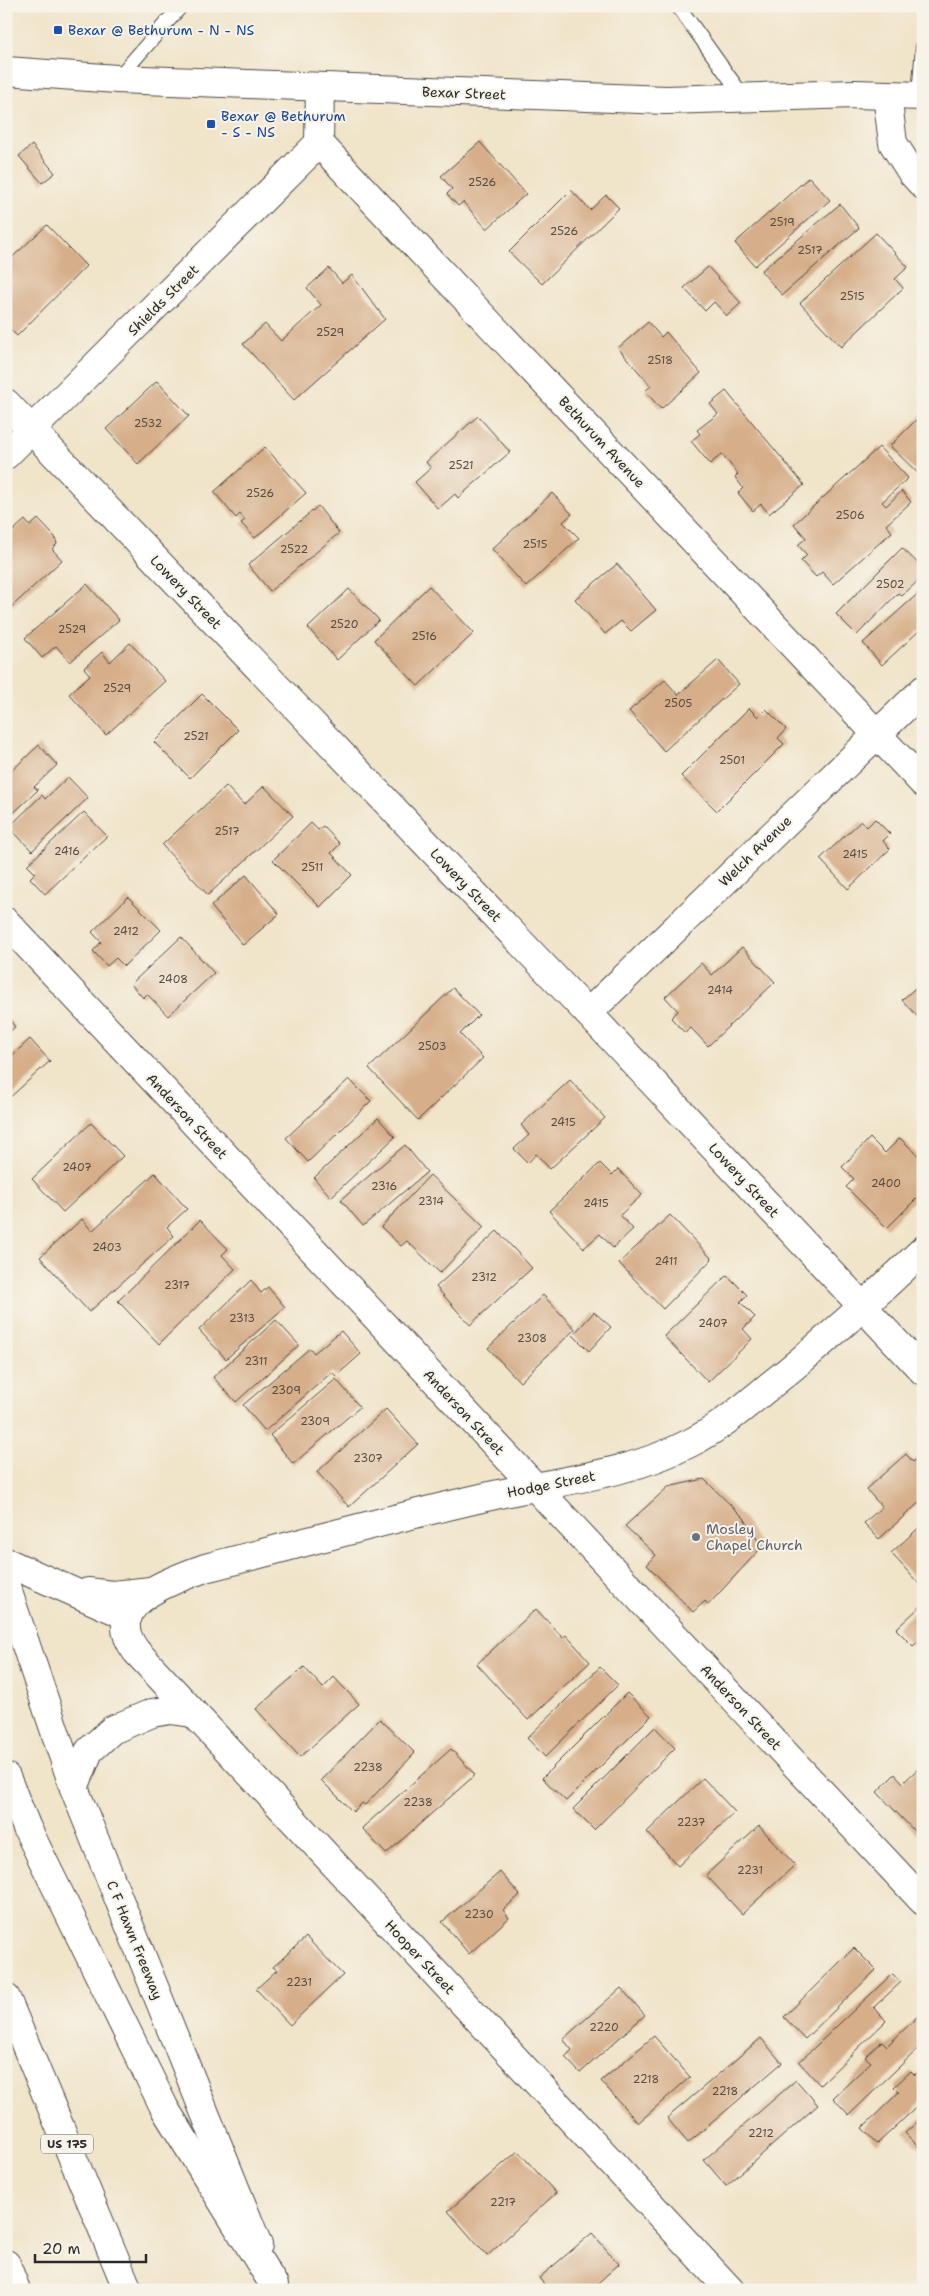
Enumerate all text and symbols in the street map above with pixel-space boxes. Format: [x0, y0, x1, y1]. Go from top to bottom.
place label: Bexar @ Bethurum - N - NS [68, 21, 255, 39]
marker: Bexar @ Bethurum - N - NS [52, 24, 64, 36]
street label: Bexar Street [422, 83, 506, 103]
place label: Bexar @ Bethurum - S - NS [221, 107, 346, 141]
marker: Bexar @ Bethurum - S - NS [205, 118, 217, 130]
house number: 2526 [468, 175, 496, 190]
house number: 2519 [769, 215, 795, 230]
house number: 2526 [550, 224, 578, 239]
house number: 2517 [797, 243, 823, 258]
street label: Shields Street [124, 261, 202, 339]
house number: 2515 [840, 289, 865, 304]
house number: 2529 [316, 325, 344, 340]
house number: 2518 [647, 353, 673, 368]
street label: Bethurum Avenue [555, 392, 649, 492]
house number: 2532 [134, 416, 162, 431]
house number: 2521 [448, 458, 474, 473]
house number: 2526 [246, 486, 274, 501]
house number: 2506 [835, 508, 865, 523]
house number: 2515 [523, 537, 548, 552]
house number: 2522 [280, 542, 308, 557]
street label: Lowery Street [146, 551, 226, 633]
house number: 2502 [876, 577, 904, 592]
house number: 2520 [330, 617, 358, 632]
house number: 2529 [58, 622, 86, 637]
house number: 2516 [411, 629, 437, 644]
house number: 2529 [103, 681, 131, 696]
house number: 2505 [664, 696, 692, 711]
house number: 2521 [183, 729, 209, 744]
house number: 2501 [719, 753, 745, 768]
street label: Welch Avenue [715, 812, 795, 890]
house number: 2517 [214, 824, 240, 839]
house number: 2416 [54, 844, 80, 859]
street label: Lowery Street [426, 844, 506, 926]
house number: 2415 [842, 847, 868, 862]
house number: 2511 [301, 860, 323, 875]
house number: 2412 [113, 924, 139, 939]
house number: 2408 [158, 972, 188, 987]
house number: 2414 [707, 983, 733, 998]
house number: 2503 [418, 1039, 446, 1054]
street label: Anderson Street [143, 1069, 231, 1163]
house number: 2415 [550, 1115, 576, 1130]
street label: Lowery Street [705, 1139, 783, 1221]
house number: 2407 [62, 1160, 92, 1175]
house number: 2400 [871, 1176, 901, 1191]
house number: 2316 [371, 1179, 397, 1194]
house number: 2314 [418, 1194, 444, 1209]
house number: 2415 [583, 1196, 609, 1211]
house number: 2403 [92, 1240, 122, 1255]
house number: 2411 [655, 1254, 677, 1269]
house number: 2312 [471, 1270, 497, 1285]
house number: 2317 [164, 1278, 190, 1293]
house number: 2313 [229, 1311, 255, 1326]
house number: 2407 [698, 1316, 728, 1331]
house number: 2308 [517, 1331, 547, 1346]
house number: 2311 [244, 1354, 268, 1369]
street label: Anderson Street [420, 1365, 508, 1459]
house number: 2309 [271, 1383, 301, 1398]
house number: 2309 [300, 1414, 330, 1429]
house number: 2307 [353, 1451, 383, 1466]
street label: Hodge Street [505, 1467, 597, 1501]
place label: Mosley Chapel Church [706, 1520, 803, 1554]
marker: Mosley Chapel Church [690, 1531, 702, 1543]
street label: Anderson Street [697, 1660, 785, 1754]
house number: 2238 [353, 1760, 383, 1775]
house number: 2238 [403, 1795, 433, 1810]
house number: 2237 [677, 1815, 706, 1830]
house number: 2231 [737, 1863, 763, 1878]
street label: C F Hawn Freeway [103, 1878, 167, 2002]
house number: 2230 [464, 1907, 494, 1922]
street label: Hooper Street [381, 1916, 459, 1998]
house number: 2231 [286, 1975, 312, 1990]
house number: 2220 [589, 2020, 619, 2035]
house number: 2218 [633, 2072, 659, 2087]
house number: 2218 [712, 2084, 738, 2099]
house number: 2212 [748, 2126, 774, 2141]
road number: US 175 [41, 2134, 93, 2154]
house number: 2217 [490, 2195, 516, 2210]
scale bar [35, 2231, 146, 2263]
text: 20 m [42, 2239, 81, 2259]

